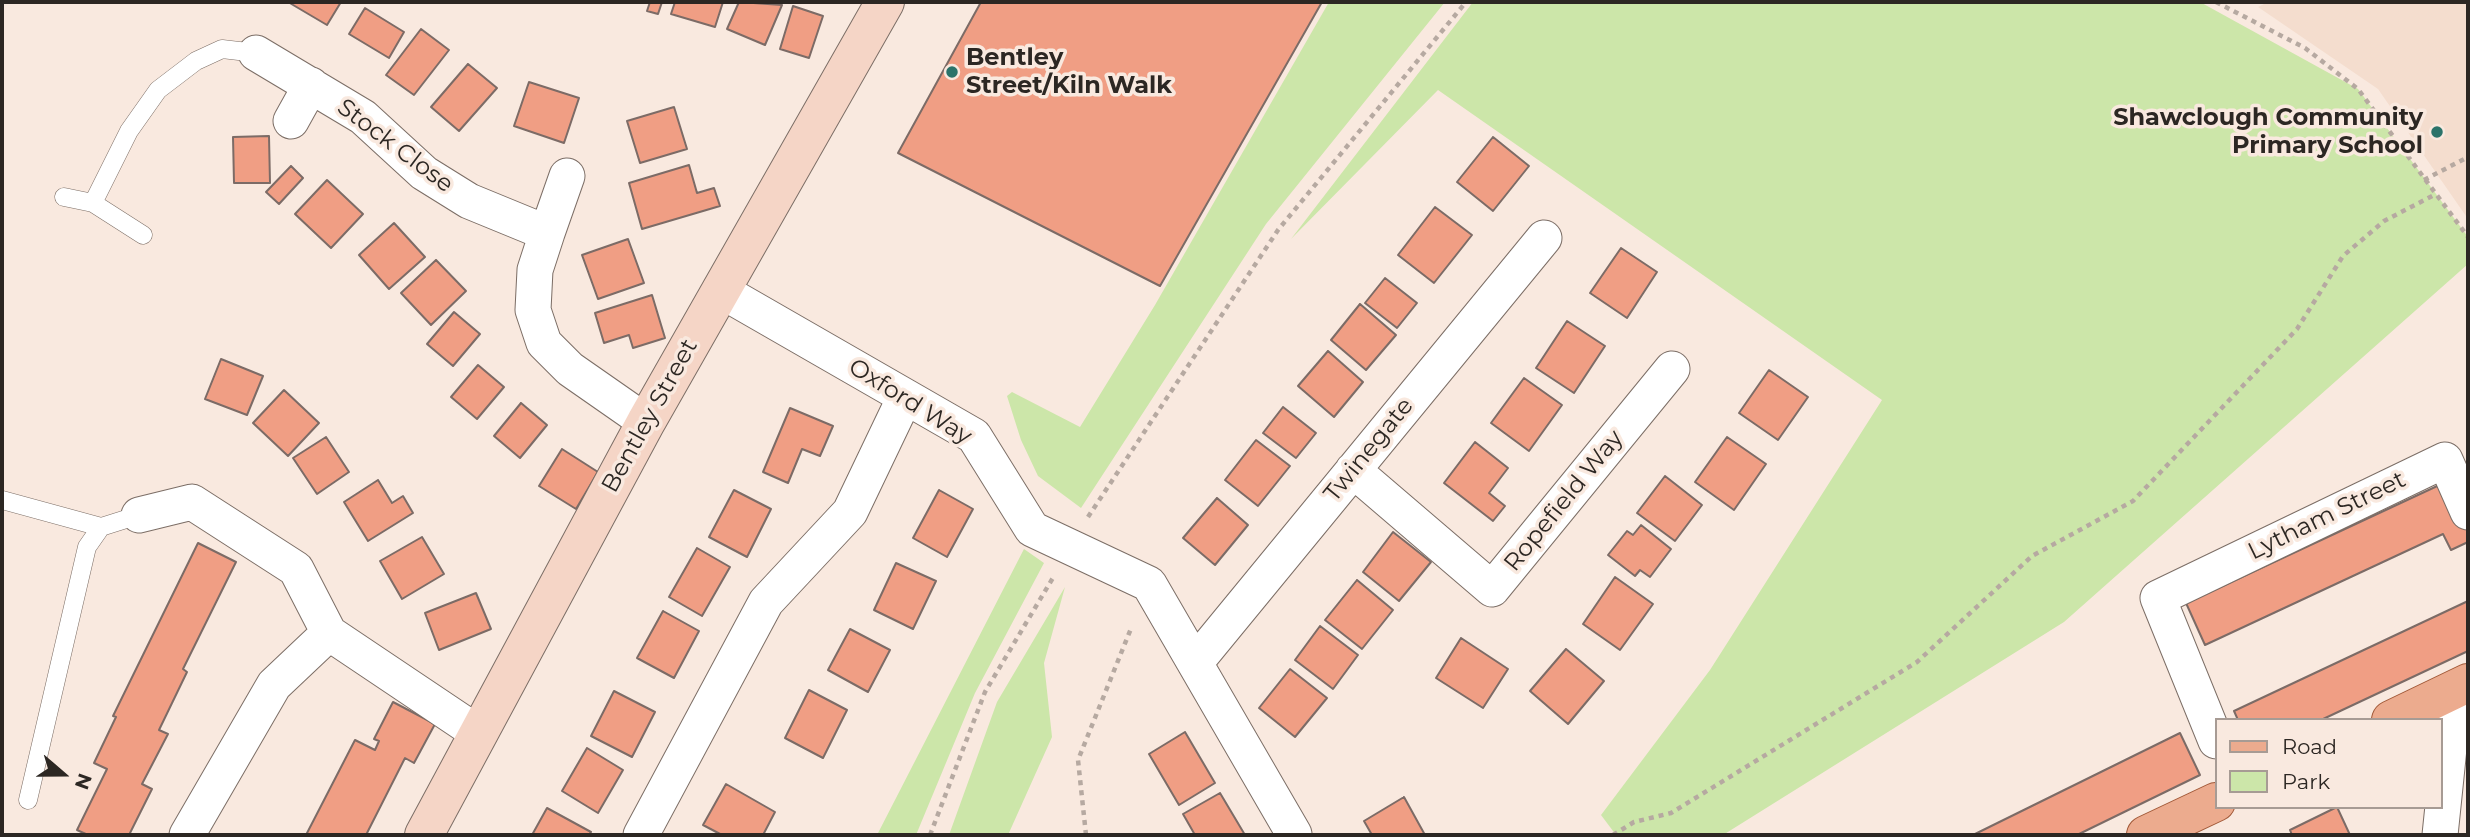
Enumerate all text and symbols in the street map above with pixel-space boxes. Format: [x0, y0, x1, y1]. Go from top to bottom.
place label: Bentley Street/Kiln Walk [966, 44, 1172, 100]
marker: Bentley Street/Kiln Walk [944, 64, 960, 80]
street label: Stock Close [331, 93, 459, 199]
place label: Shawclough Community Primary School [2113, 104, 2423, 160]
marker: Shawclough Community Primary School [2429, 124, 2445, 140]
street label: Bentley Street [596, 334, 704, 498]
street label: Oxford Way [843, 353, 977, 451]
street label: Twinegate [1318, 392, 1420, 508]
street label: Ropefield Way [1498, 425, 1630, 577]
street label: Lytham Street [2244, 465, 2410, 567]
legend [2214, 718, 2442, 809]
text: Road [2282, 734, 2337, 759]
north arrow [28, 739, 98, 809]
text: Park [2282, 769, 2330, 794]
text: N [70, 770, 97, 792]

